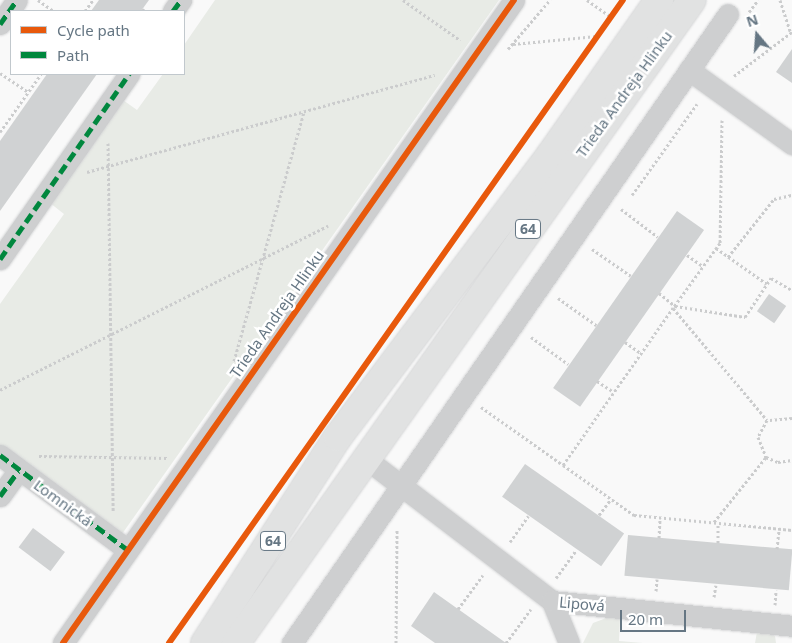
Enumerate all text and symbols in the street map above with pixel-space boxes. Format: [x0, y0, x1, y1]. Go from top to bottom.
text: N [744, 9, 761, 31]
legend [10, 10, 185, 75]
north arrow [732, 10, 782, 60]
text: Cycle path [57, 20, 130, 40]
street label: Trieda Andreja Hlinku [572, 27, 676, 161]
text: Path [57, 45, 89, 65]
road number: 64 [514, 218, 542, 240]
street label: Trieda Andreja Hlinku [226, 247, 328, 381]
street label: Lomnická [30, 476, 96, 530]
road number: 64 [259, 530, 287, 552]
street label: Lipová [558, 593, 606, 615]
scale bar [622, 600, 688, 632]
text: 20 m [628, 609, 663, 629]

